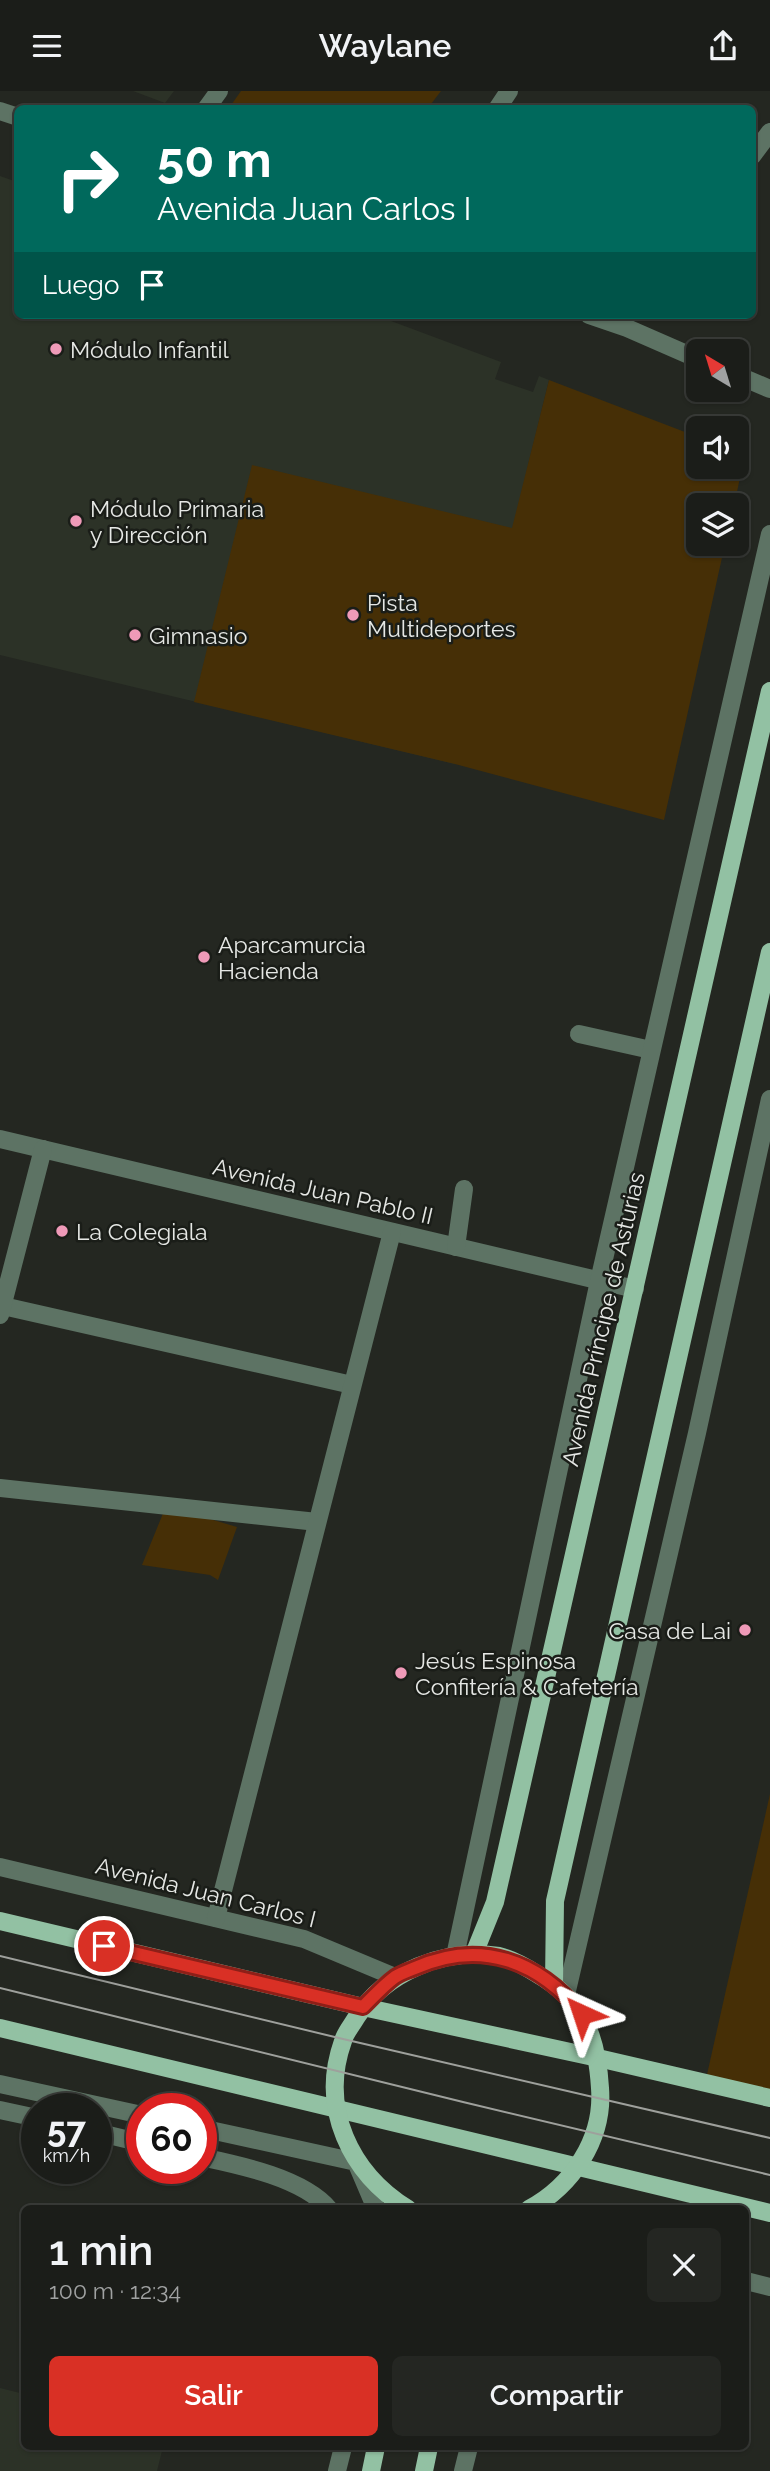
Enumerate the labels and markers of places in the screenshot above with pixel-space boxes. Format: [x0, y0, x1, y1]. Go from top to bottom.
place label: Módulo Infantil [70, 336, 230, 363]
marker: Módulo Infantil [48, 341, 64, 357]
place label: Módulo Primaria y Dirección [90, 495, 264, 548]
marker: Módulo Primaria y Dirección [68, 513, 84, 529]
place label: Pista Multideportes [367, 589, 516, 642]
marker: Pista Multideportes [345, 607, 361, 623]
place label: Gimnasio [149, 622, 247, 649]
marker: Gimnasio [127, 627, 143, 643]
place label: Aparcamurcia Hacienda [218, 931, 366, 984]
marker: Aparcamurcia Hacienda [196, 949, 212, 965]
place label: La Colegiala [76, 1218, 208, 1245]
marker: La Colegiala [54, 1223, 70, 1239]
place label: Casa de Lai [609, 1617, 731, 1644]
marker: Casa de Lai [737, 1622, 753, 1638]
place label: Jesús Espinosa Confitería & Cafetería [415, 1647, 639, 1700]
marker: Jesús Espinosa Confitería & Cafetería [393, 1665, 409, 1681]
pin [74, 1916, 134, 1976]

